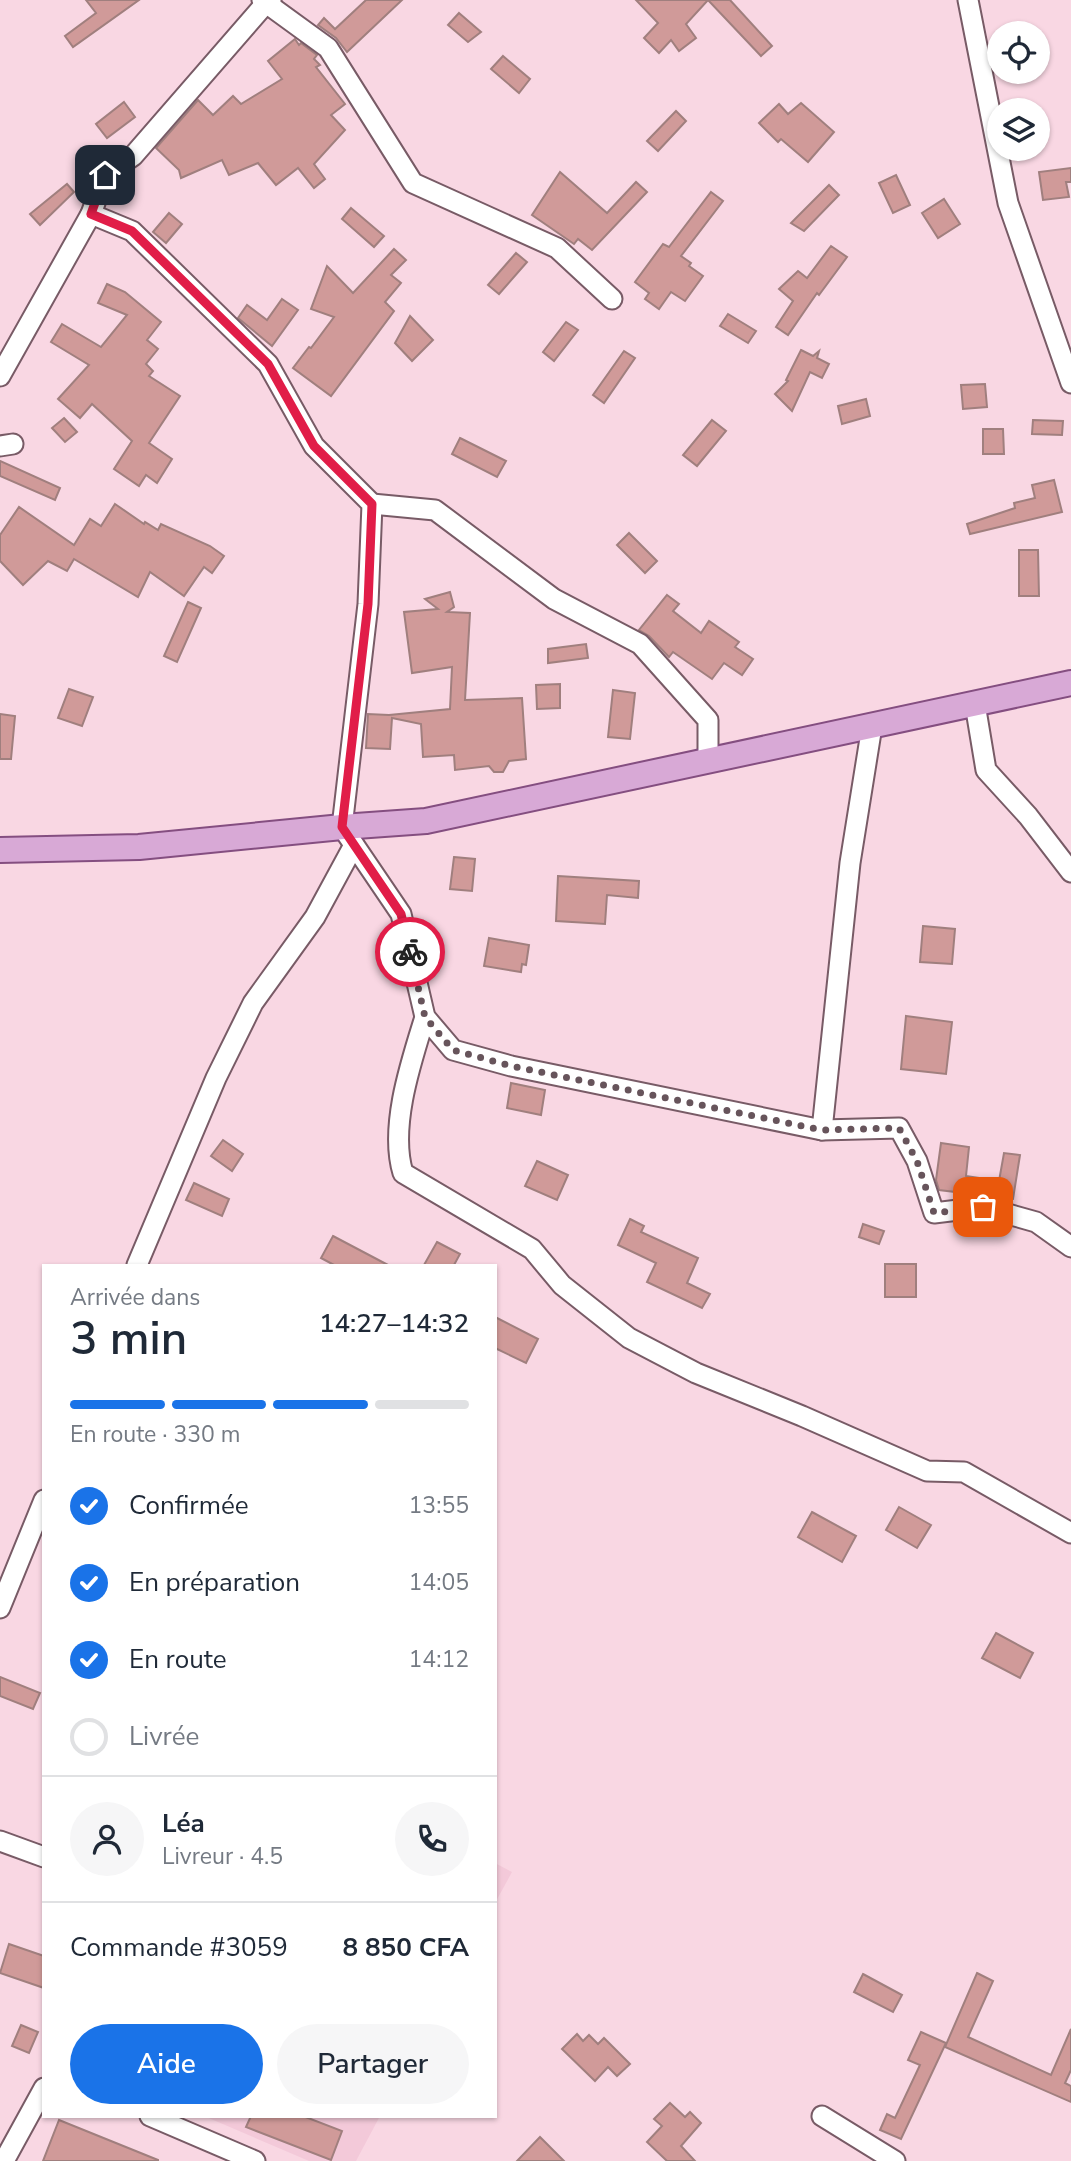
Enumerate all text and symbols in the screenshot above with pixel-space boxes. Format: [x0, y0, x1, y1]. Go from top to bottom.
map controls [987, 21, 1050, 161]
button: locate [987, 21, 1050, 84]
button: layers [987, 98, 1050, 161]
pin [75, 145, 135, 205]
icon: home [86, 156, 124, 194]
courier [375, 917, 445, 987]
icon: bike [391, 933, 429, 971]
pin [953, 1177, 1013, 1237]
icon: bag [964, 1188, 1002, 1226]
text: Arrivée dans [70, 1282, 200, 1313]
text: 14:27–14:32 [319, 1306, 469, 1341]
text: 3 min [70, 1307, 187, 1370]
text: En route · 330 m [70, 1419, 240, 1450]
icon: check [70, 1487, 108, 1525]
text: Confirmée [129, 1488, 249, 1523]
text: 13:55 [409, 1490, 469, 1521]
icon: check [70, 1564, 108, 1602]
text: En préparation [129, 1565, 300, 1600]
text: 14:05 [409, 1567, 469, 1598]
icon: check [70, 1641, 108, 1679]
text: En route [129, 1642, 227, 1677]
text: 14:12 [409, 1644, 469, 1675]
text: Livrée [129, 1719, 199, 1754]
button: person [70, 1802, 144, 1876]
button: phone [395, 1802, 469, 1876]
text: Léa [162, 1806, 205, 1841]
text: Livreur · 4.5 [162, 1841, 283, 1872]
text: Commande #3059 [70, 1930, 288, 1965]
text: 8 850 CFA [342, 1930, 469, 1965]
button: Aide [70, 2024, 263, 2104]
button: Partager [277, 2024, 469, 2104]

